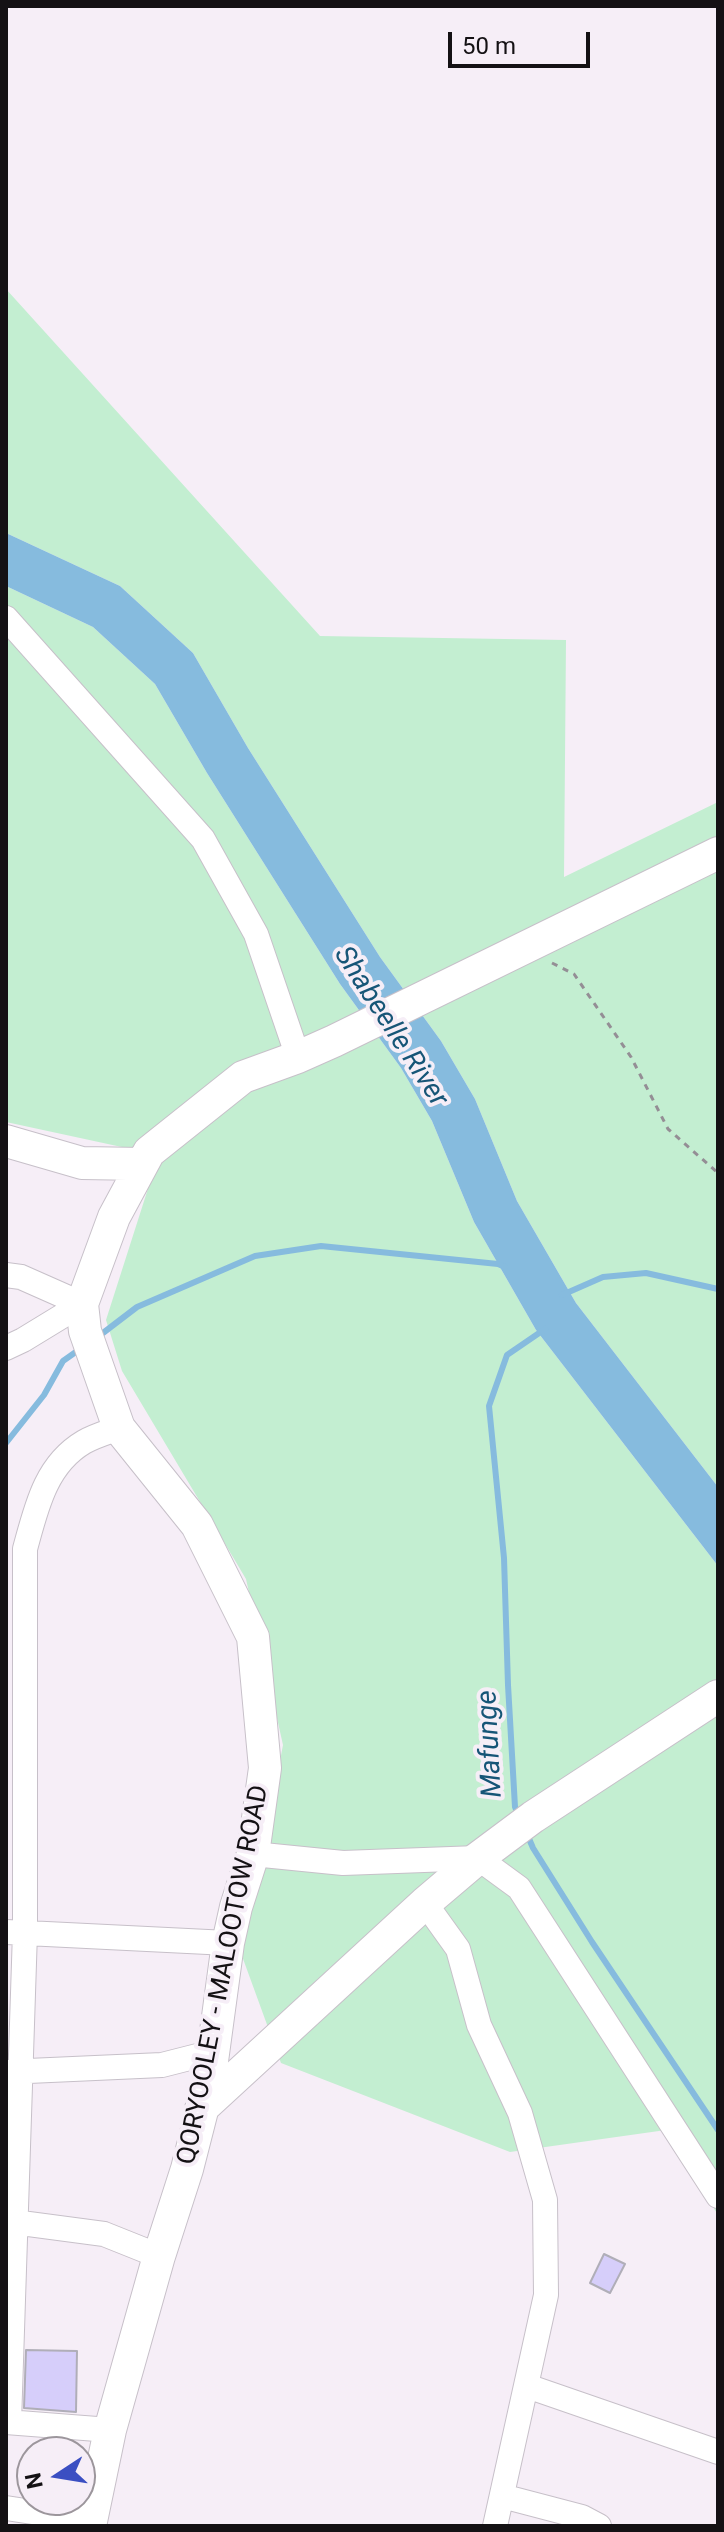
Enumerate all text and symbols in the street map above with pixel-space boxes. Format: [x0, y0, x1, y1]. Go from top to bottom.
scale bar [452, 16, 594, 66]
text: 50 m [462, 32, 516, 60]
water label: Shabeelle River [326, 941, 454, 1113]
water label: Mafunge [471, 1689, 511, 1799]
street label: QORYOOLEY - MALOOTOW ROAD [172, 1783, 276, 2167]
north arrow [16, 2436, 96, 2516]
text: N [20, 2470, 48, 2491]

